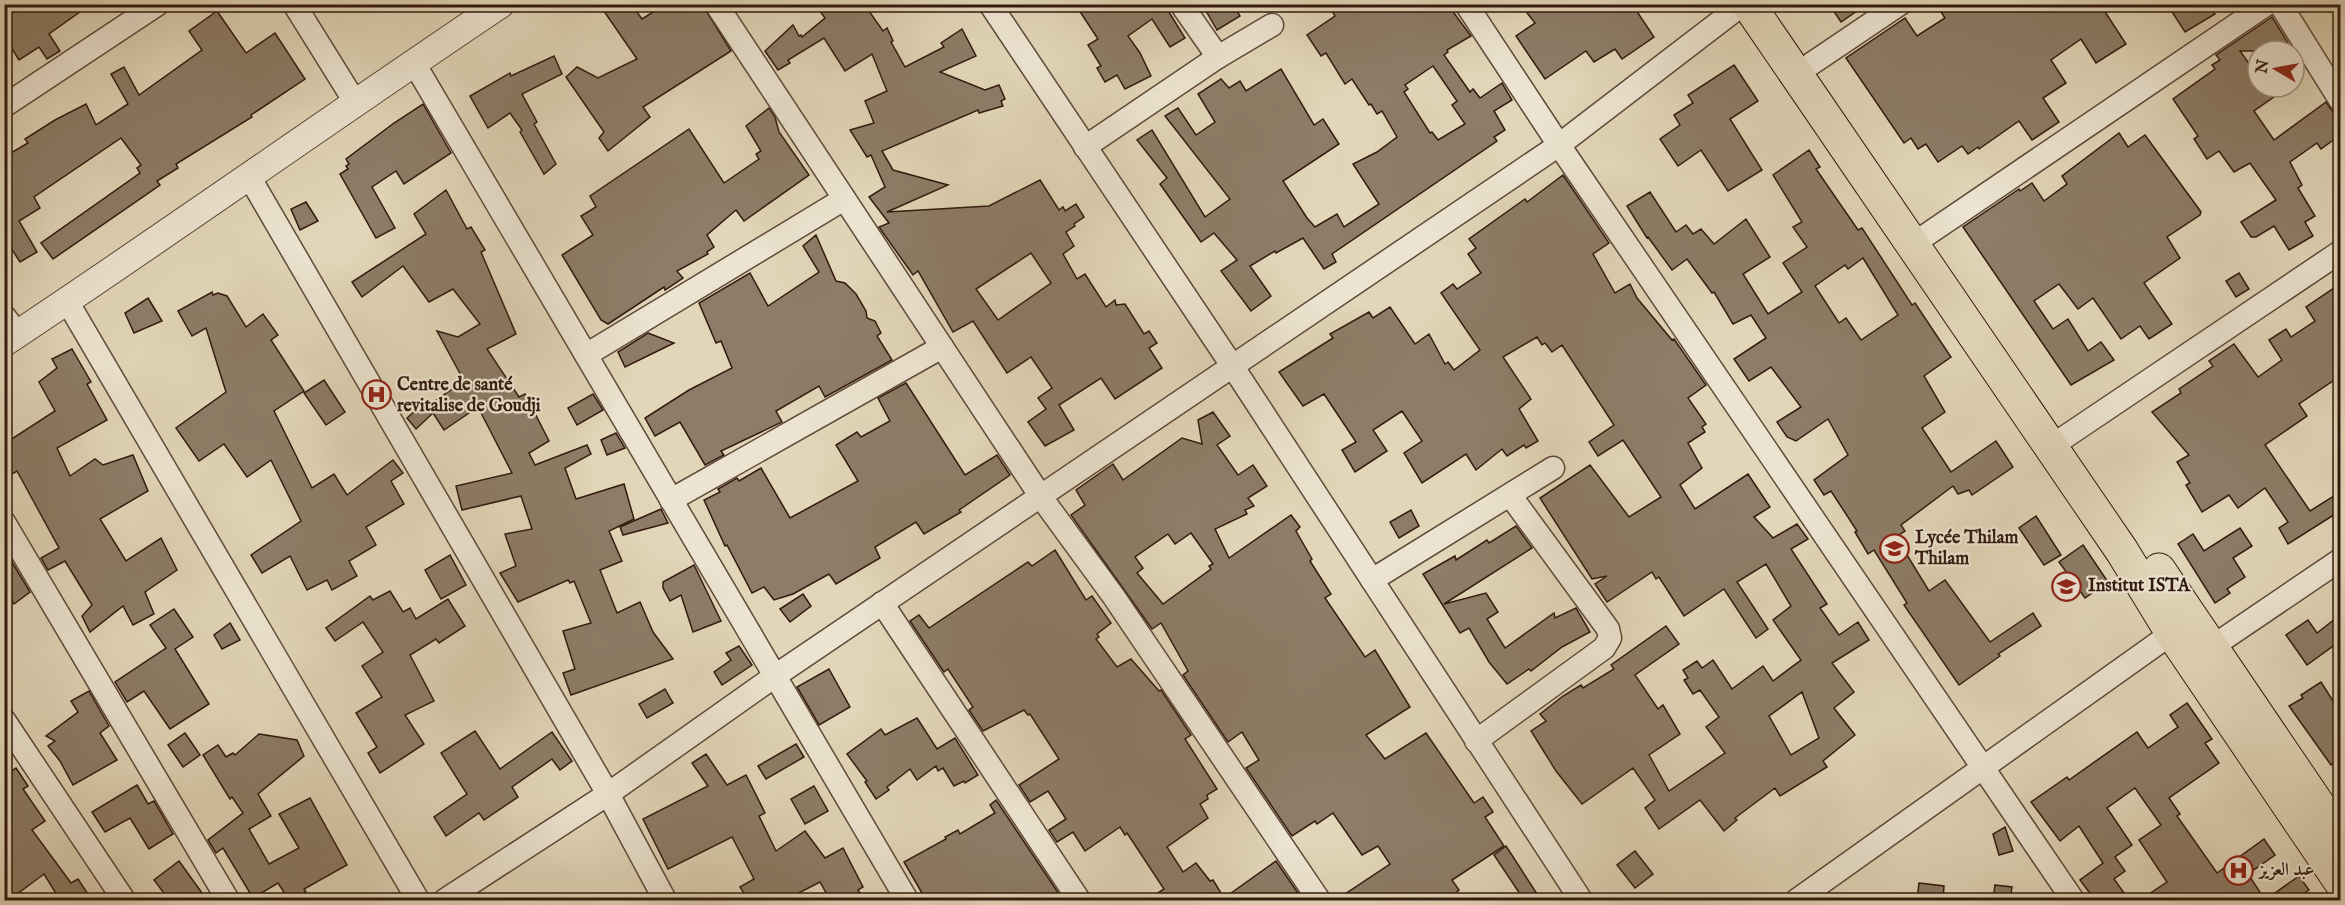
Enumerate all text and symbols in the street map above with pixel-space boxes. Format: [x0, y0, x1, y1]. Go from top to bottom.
north arrow [2246, 39, 2306, 99]
text: N [2252, 58, 2274, 76]
place label: Centre de santé revitalise de Goudji [397, 374, 541, 418]
hospital icon: Centre de santé revitalise de Goudji [360, 379, 392, 411]
place label: Lycée Thilam Thilam [1914, 527, 2019, 571]
school or university icon: Lycée Thilam Thilam [1878, 532, 1910, 564]
school or university icon: Institut ISTA [2051, 570, 2083, 602]
place label: Institut ISTA [2088, 575, 2191, 598]
hospital icon: عبد العزيز [2222, 854, 2254, 886]
place label: عبد العزيز [2257, 859, 2314, 882]

